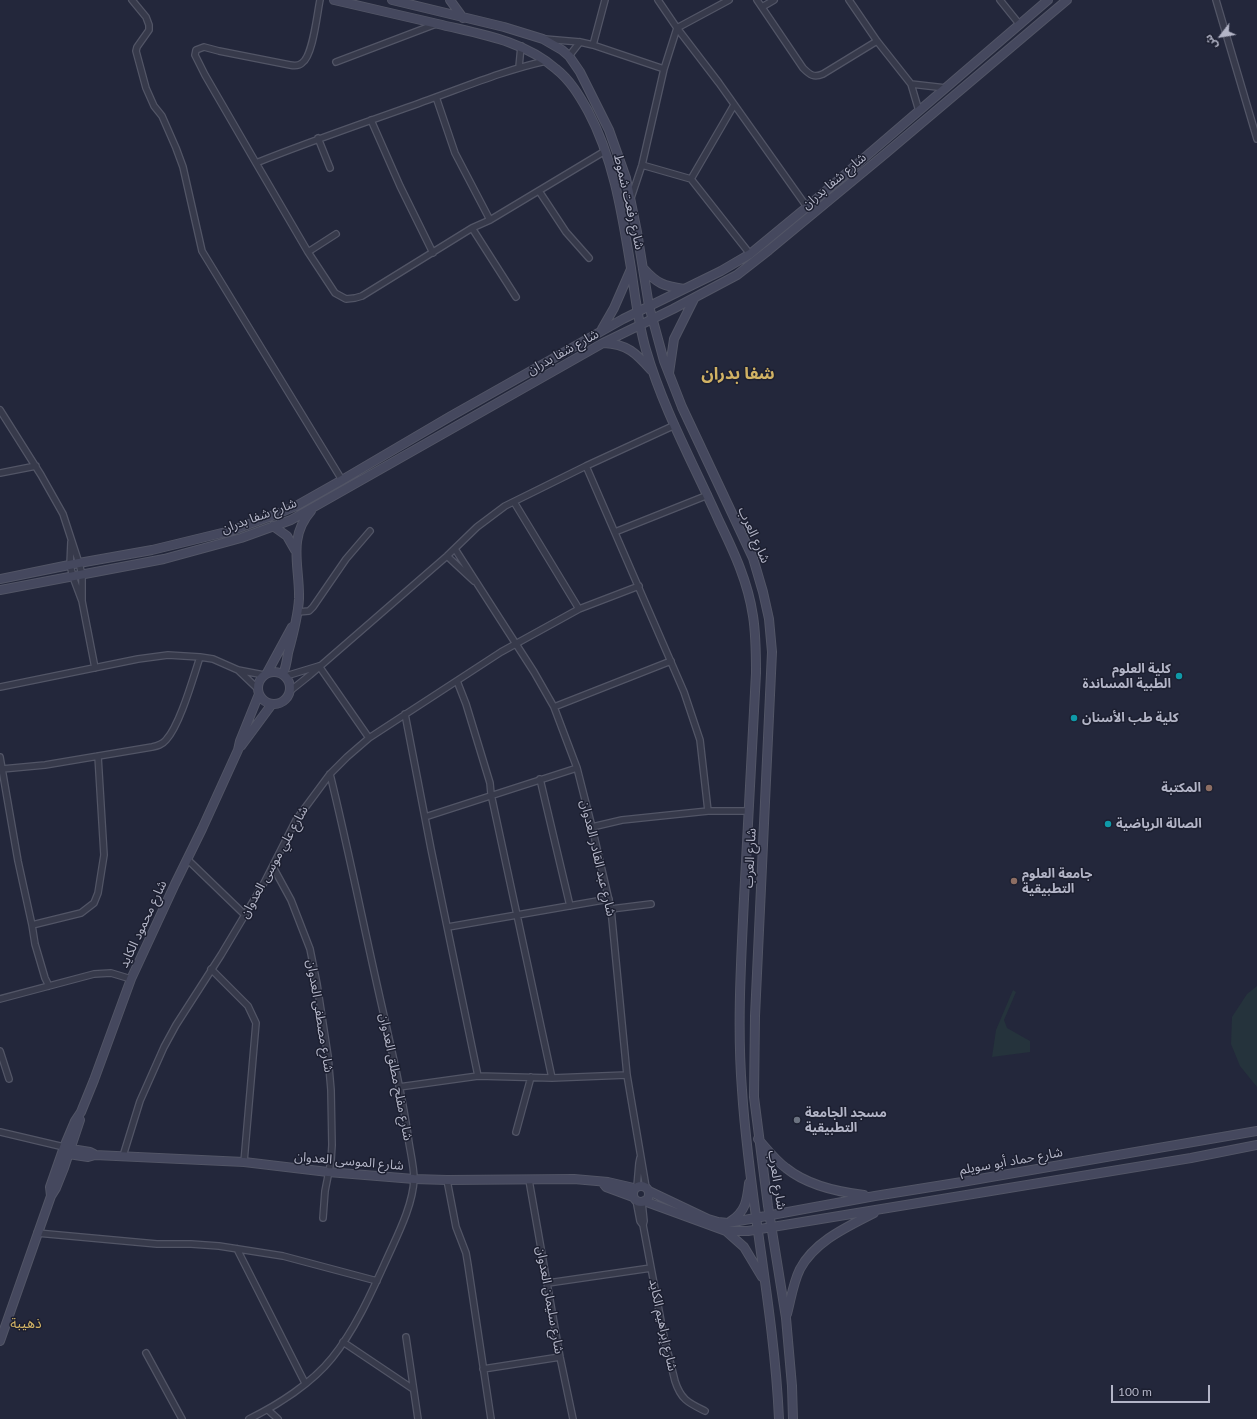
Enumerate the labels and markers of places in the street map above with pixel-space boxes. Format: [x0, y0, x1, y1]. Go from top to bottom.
place label: كلية العلوم الطبية المساندة [1082, 661, 1171, 692]
marker: كلية العلوم الطبية المساندة [1174, 671, 1184, 681]
place label: كلية طب الأسنان [1082, 710, 1179, 726]
marker: كلية طب الأسنان [1069, 713, 1079, 723]
place label: المكتبة [1161, 780, 1201, 796]
marker: المكتبة [1204, 783, 1214, 793]
place label: الصالة الرياضية [1116, 816, 1202, 832]
marker: الصالة الرياضية [1103, 819, 1113, 829]
place label: جامعة العلوم التطبيقية [1022, 866, 1092, 897]
marker: جامعة العلوم التطبيقية [1009, 876, 1019, 886]
place label: مسجد الجامعة التطبيقية [805, 1105, 887, 1136]
marker: مسجد الجامعة التطبيقية [792, 1115, 802, 1125]

